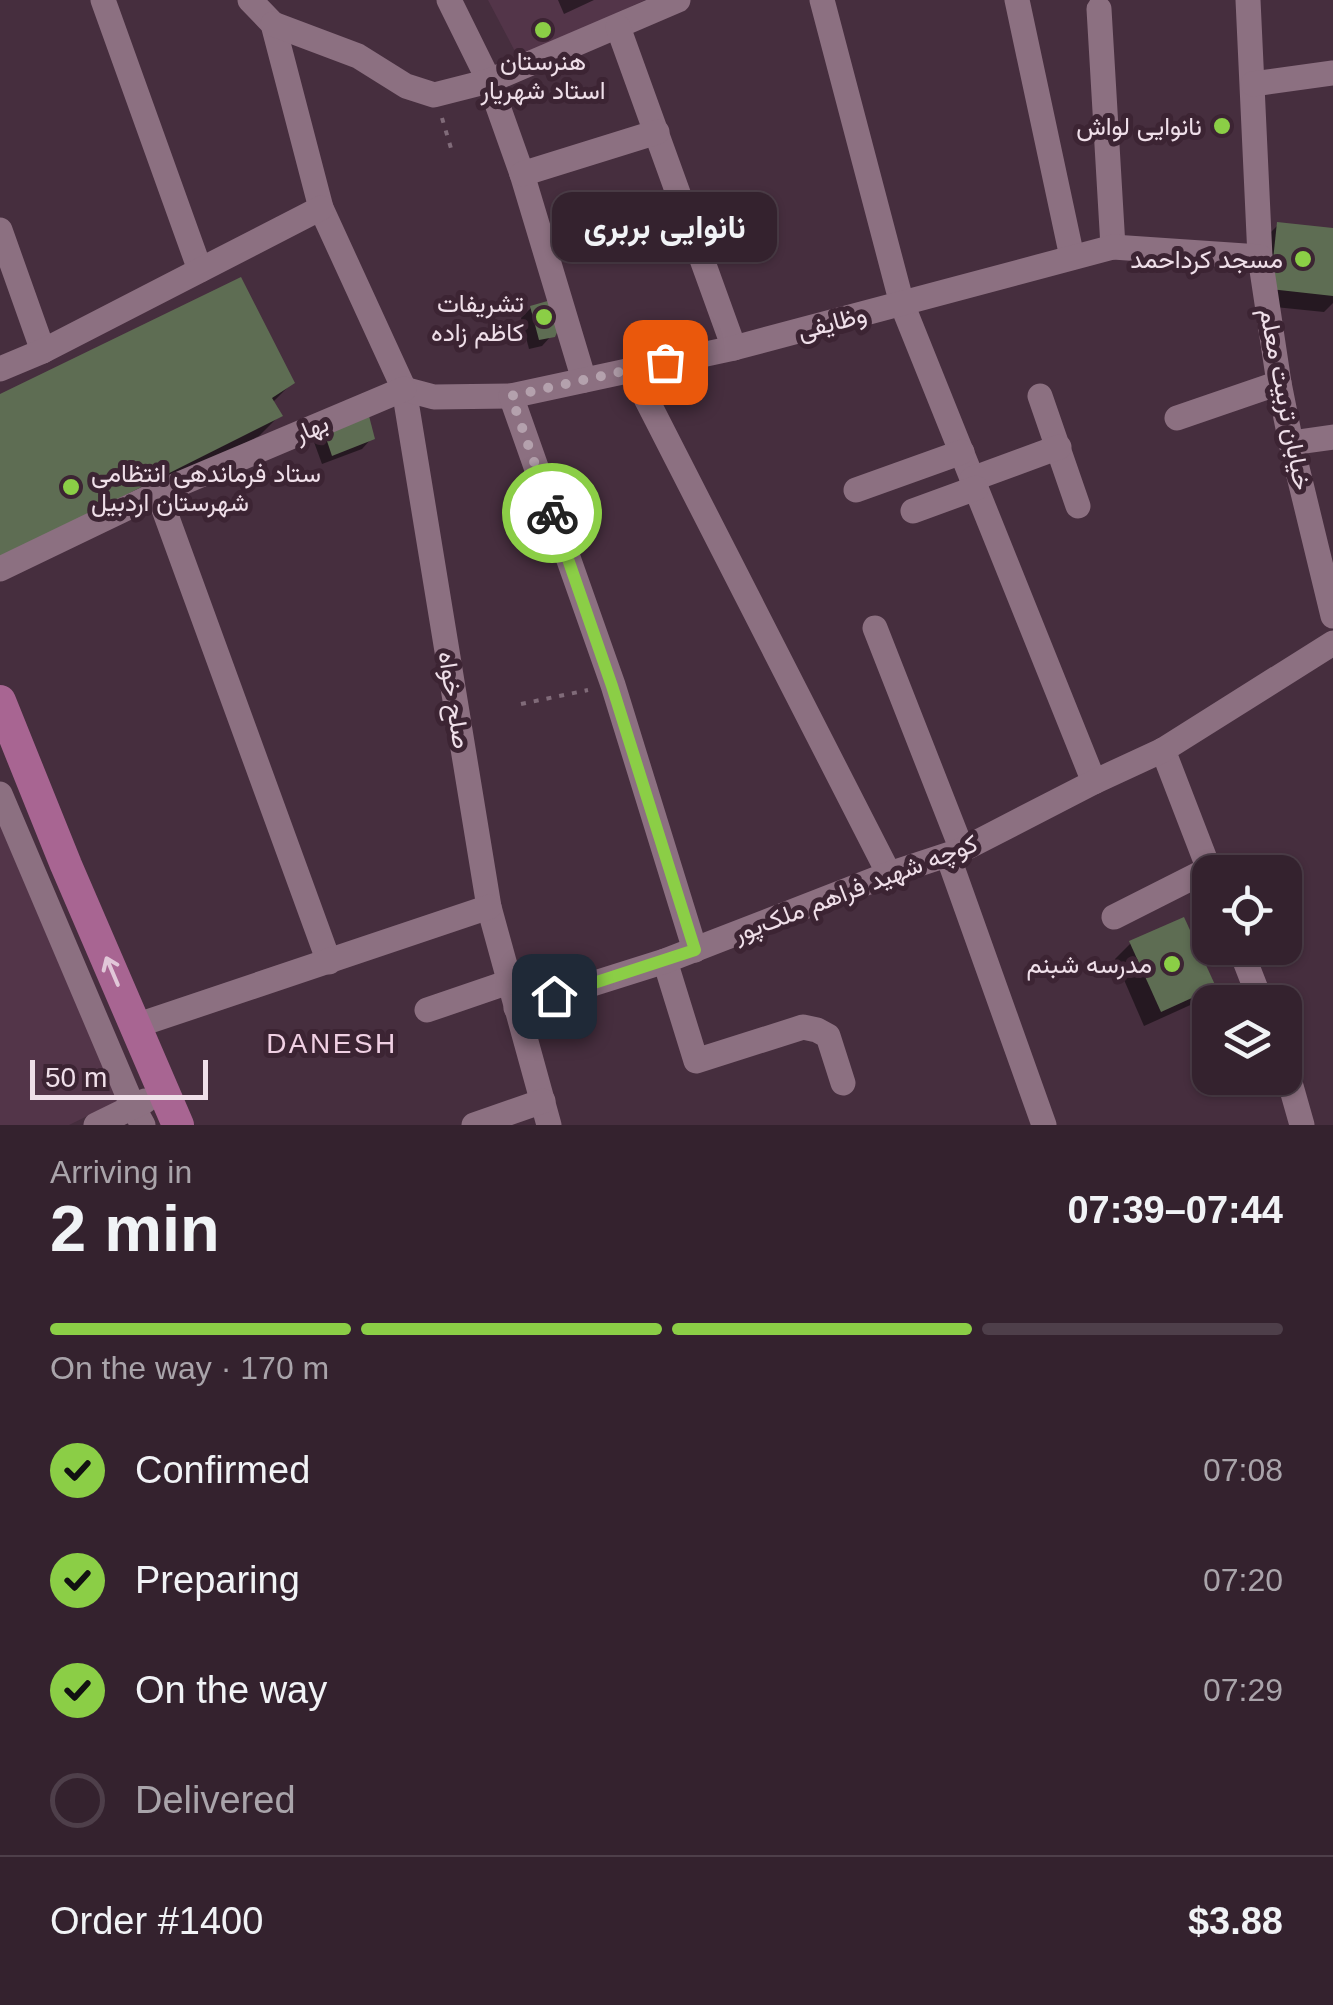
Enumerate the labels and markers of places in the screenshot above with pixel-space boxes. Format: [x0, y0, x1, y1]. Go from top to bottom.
marker: هنرستان استاد شهریار [532, 19, 554, 41]
place label: هنرستان استاد شهریار [479, 47, 606, 106]
place label: نانوایی لواش [1076, 112, 1202, 142]
marker: نانوایی لواش [1211, 115, 1233, 137]
callout: نانوایی بربری [552, 192, 778, 262]
place label: مسجد کرداحمد [1130, 245, 1283, 275]
marker: مسجد کرداحمد [1292, 248, 1314, 270]
place label: تشریفات کاظم زاده [431, 289, 524, 349]
marker: تشریفات کاظم زاده [533, 306, 555, 328]
pin [623, 320, 708, 405]
place label: ستاد فرماندهی انتظامی شهرستان اردبیل [91, 459, 321, 518]
marker: ستاد فرماندهی انتظامی شهرستان اردبیل [60, 476, 82, 498]
place label: مدرسه شبنم [1026, 950, 1152, 981]
marker: مدرسه شبنم [1161, 953, 1183, 975]
pin [512, 954, 597, 1039]

